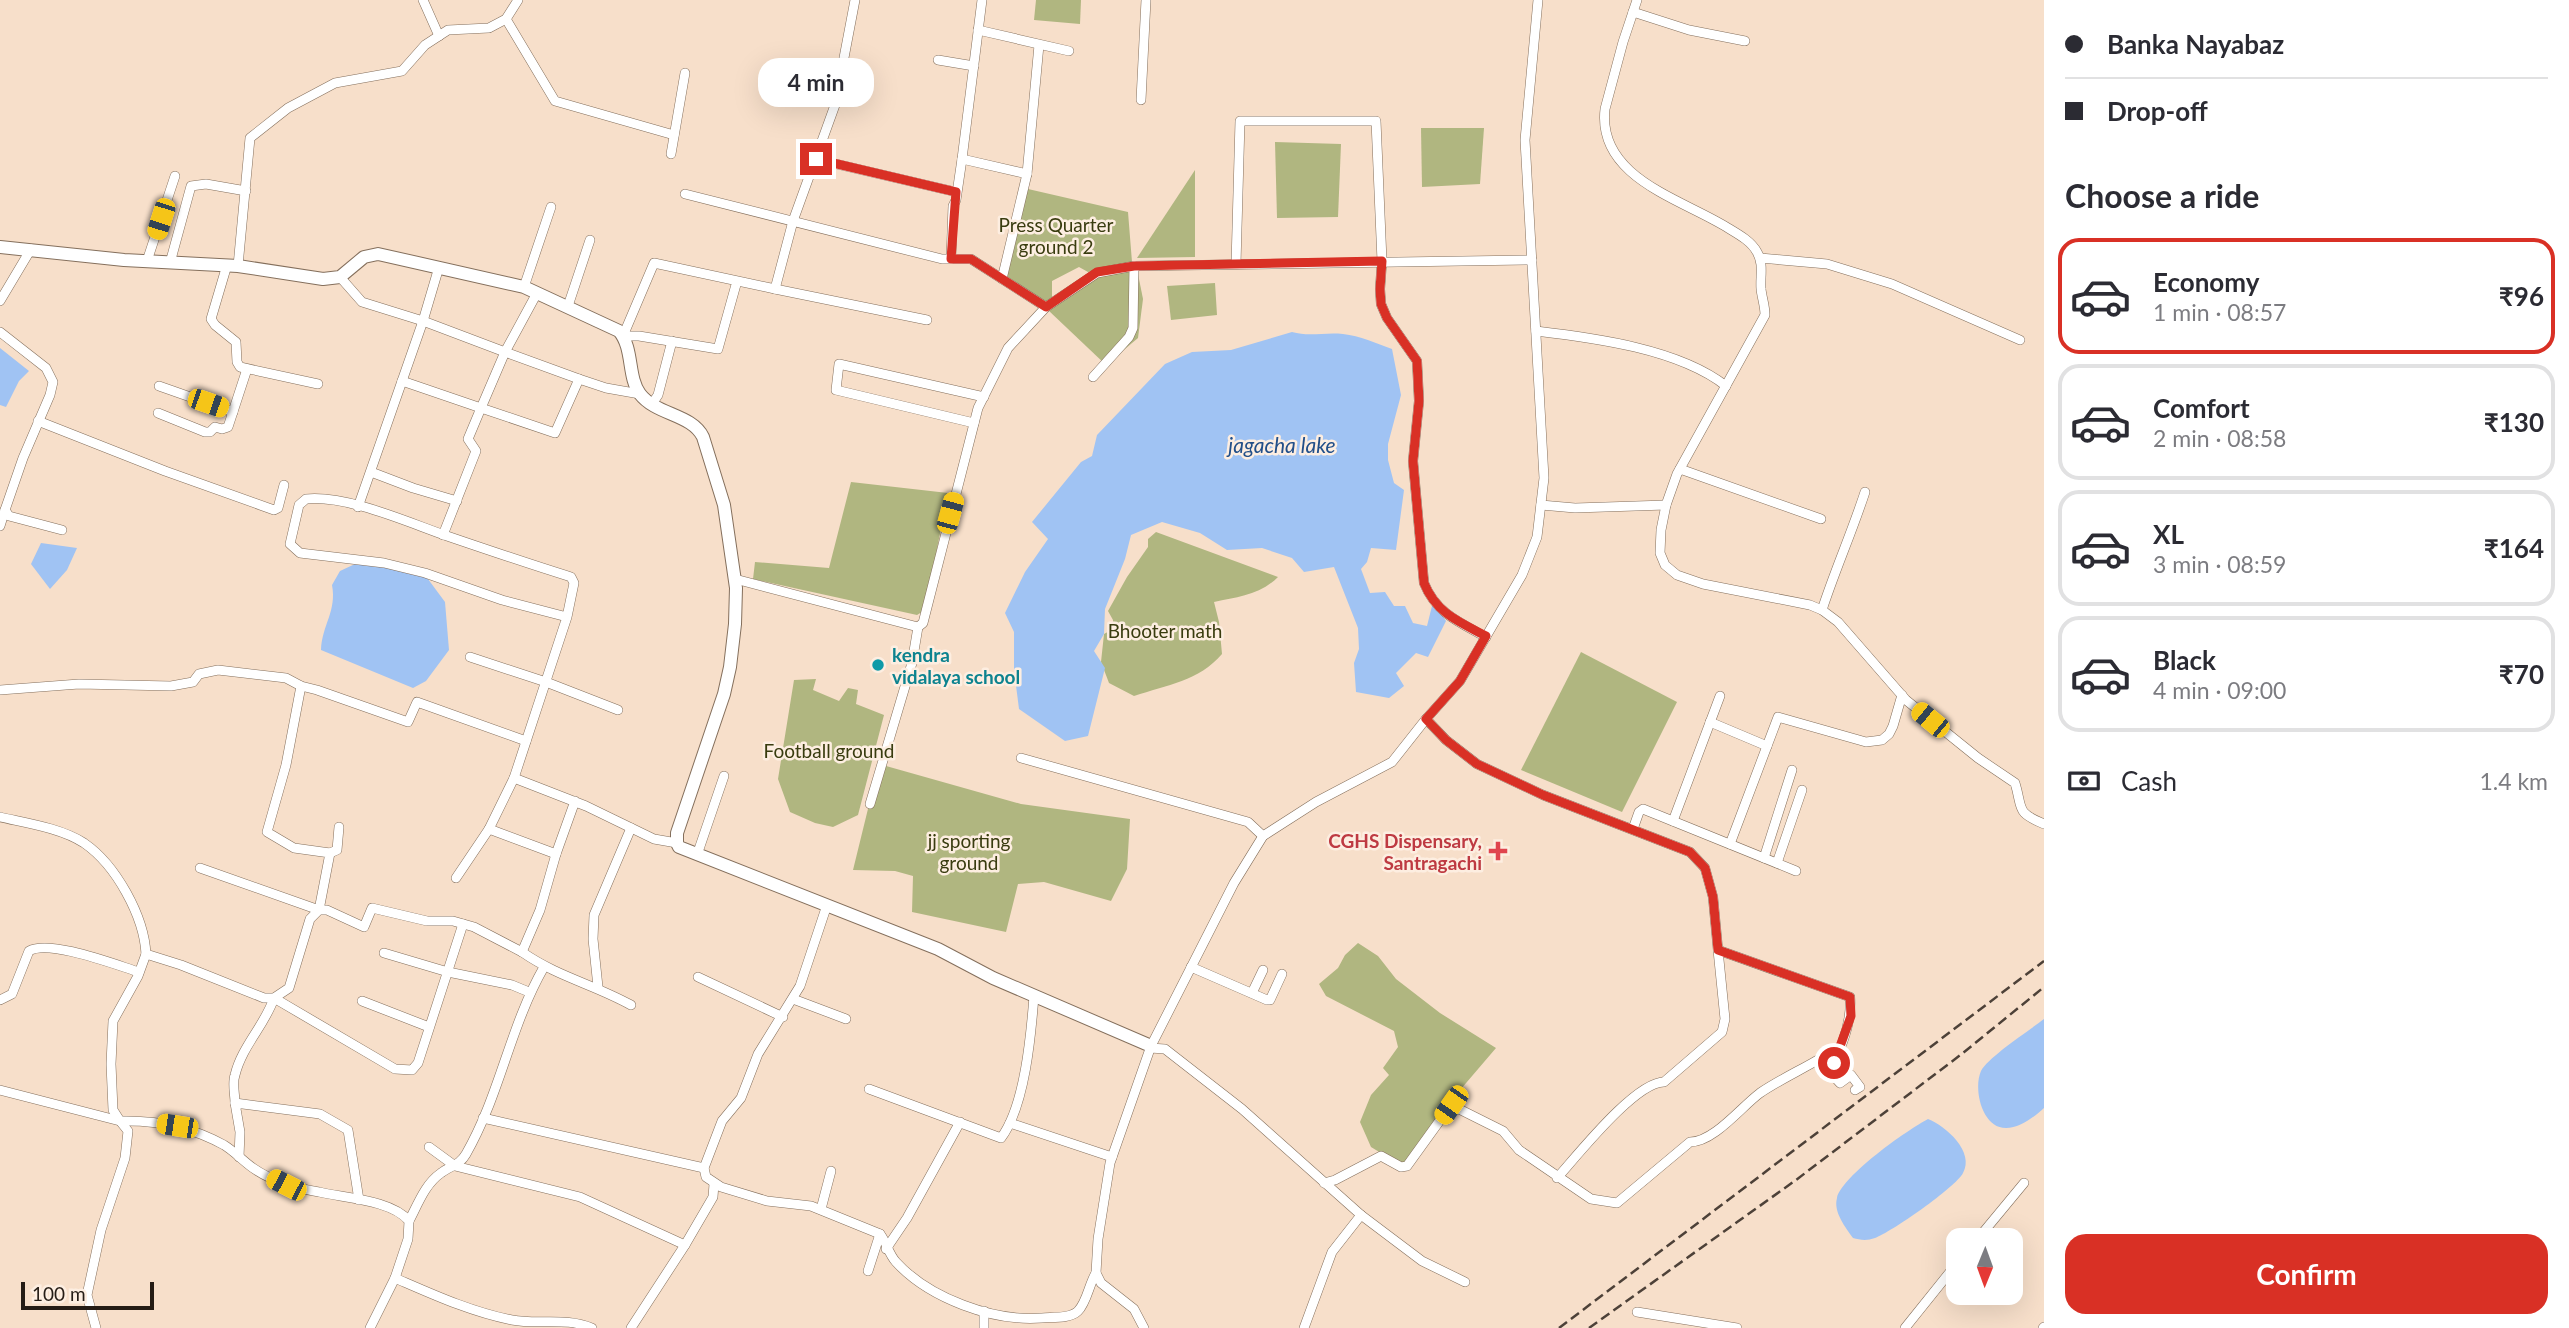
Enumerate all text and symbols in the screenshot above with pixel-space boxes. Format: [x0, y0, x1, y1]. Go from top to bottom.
text: Banka Nayabaz [2107, 28, 2284, 60]
callout: 4 min [758, 58, 874, 106]
text: 4 min [787, 68, 845, 96]
text: Drop-off [2107, 95, 2208, 127]
route end [800, 143, 832, 175]
text: Choose a ride [2065, 176, 2259, 215]
car [145, 196, 178, 242]
park label: Press Quarter ground 2 [999, 213, 1113, 258]
icon: car [2069, 265, 2132, 328]
text: Economy [2153, 266, 2259, 298]
text: ₹96 [2499, 280, 2544, 312]
text: 1 min · 08:57 [2153, 298, 2286, 326]
car [185, 386, 232, 420]
icon: car [2069, 391, 2132, 454]
text: Comfort [2153, 392, 2250, 424]
text: ₹130 [2484, 406, 2544, 438]
text: 2 min · 08:58 [2153, 424, 2286, 452]
water label: jagacha lake [1226, 432, 1336, 457]
car [935, 490, 966, 536]
icon: car [2069, 517, 2132, 580]
text: XL [2153, 518, 2184, 550]
text: ₹164 [2484, 532, 2544, 564]
text: 3 min · 08:59 [2153, 550, 2286, 578]
park label: Bhooter math [1108, 619, 1222, 642]
place label: kendra vidalaya school [892, 643, 1020, 688]
icon: car [2069, 643, 2132, 706]
text: Black [2153, 644, 2216, 676]
marker: kendra vidalaya school [870, 657, 886, 673]
text: ₹70 [2499, 658, 2544, 690]
text: 4 min · 09:00 [2153, 676, 2286, 704]
car [1908, 699, 1953, 741]
park label: Football ground [763, 739, 895, 762]
icon: cash [2065, 762, 2103, 800]
text: Cash [2121, 765, 2177, 797]
text: 1.4 km [2479, 767, 2548, 795]
park label: jj sporting ground [927, 829, 1010, 874]
place label: CGHS Dispensary, Santragachi [1328, 829, 1482, 874]
marker: CGHS Dispensary, Santragachi [1488, 841, 1508, 861]
route start [1818, 1047, 1850, 1079]
car [1431, 1082, 1472, 1128]
car [155, 1112, 200, 1140]
car [263, 1166, 310, 1204]
north arrow [1946, 1228, 2023, 1306]
map controls [1946, 1228, 2023, 1305]
button: Confirm [2065, 1234, 2548, 1314]
scale bar [21, 1279, 154, 1311]
text: 100 m [32, 1282, 86, 1305]

